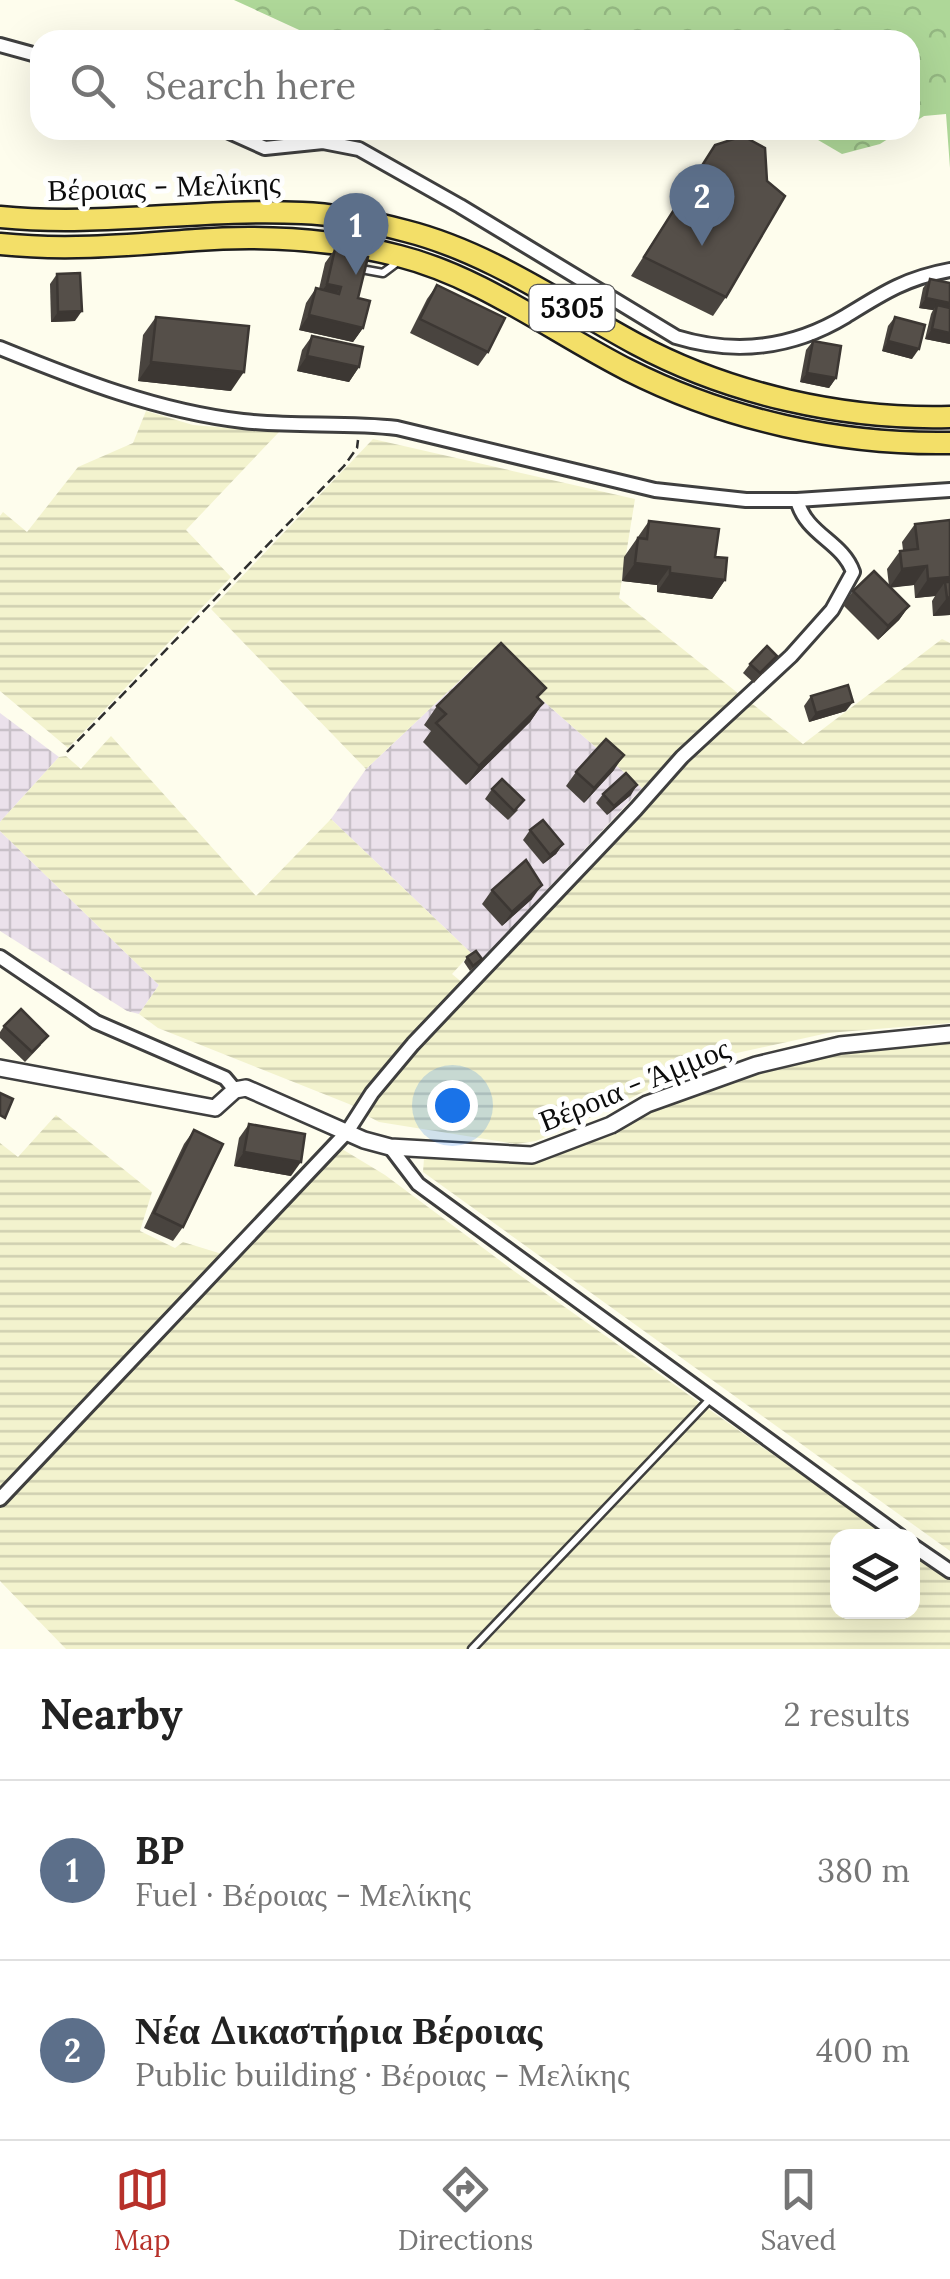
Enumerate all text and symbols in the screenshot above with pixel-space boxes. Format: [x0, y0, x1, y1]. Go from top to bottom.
search box [30, 30, 920, 140]
icon: search [65, 58, 120, 113]
text: Search here [145, 61, 356, 109]
street label: Βέροιας - Μελίκης [47, 163, 281, 209]
pin: 2 [670, 164, 734, 246]
pin: 1 [324, 192, 388, 275]
road number: 5305 [530, 285, 614, 331]
street label: Βέροια - Άμμος [533, 1028, 735, 1139]
your location [427, 1080, 478, 1131]
map controls [830, 1529, 920, 1619]
button: layers [830, 1529, 920, 1619]
text: Nearby [40, 1687, 183, 1741]
text: 2 results [784, 1694, 910, 1735]
text: BP [135, 1826, 184, 1874]
text: 1 [66, 1850, 79, 1891]
text: 380 m [817, 1850, 910, 1891]
text: Fuel · Βέροιας - Μελίκης [135, 1874, 471, 1915]
text: Νέα Δικαστήρια Βέροιας [135, 2006, 542, 2054]
text: 2 [64, 2030, 81, 2071]
text: 400 m [816, 2030, 910, 2071]
text: Public building · Βέροιας - Μελίκης [135, 2054, 630, 2095]
tab: Map [114, 2162, 171, 2258]
tab: Directions [398, 2162, 533, 2258]
tab: Saved [761, 2162, 836, 2258]

